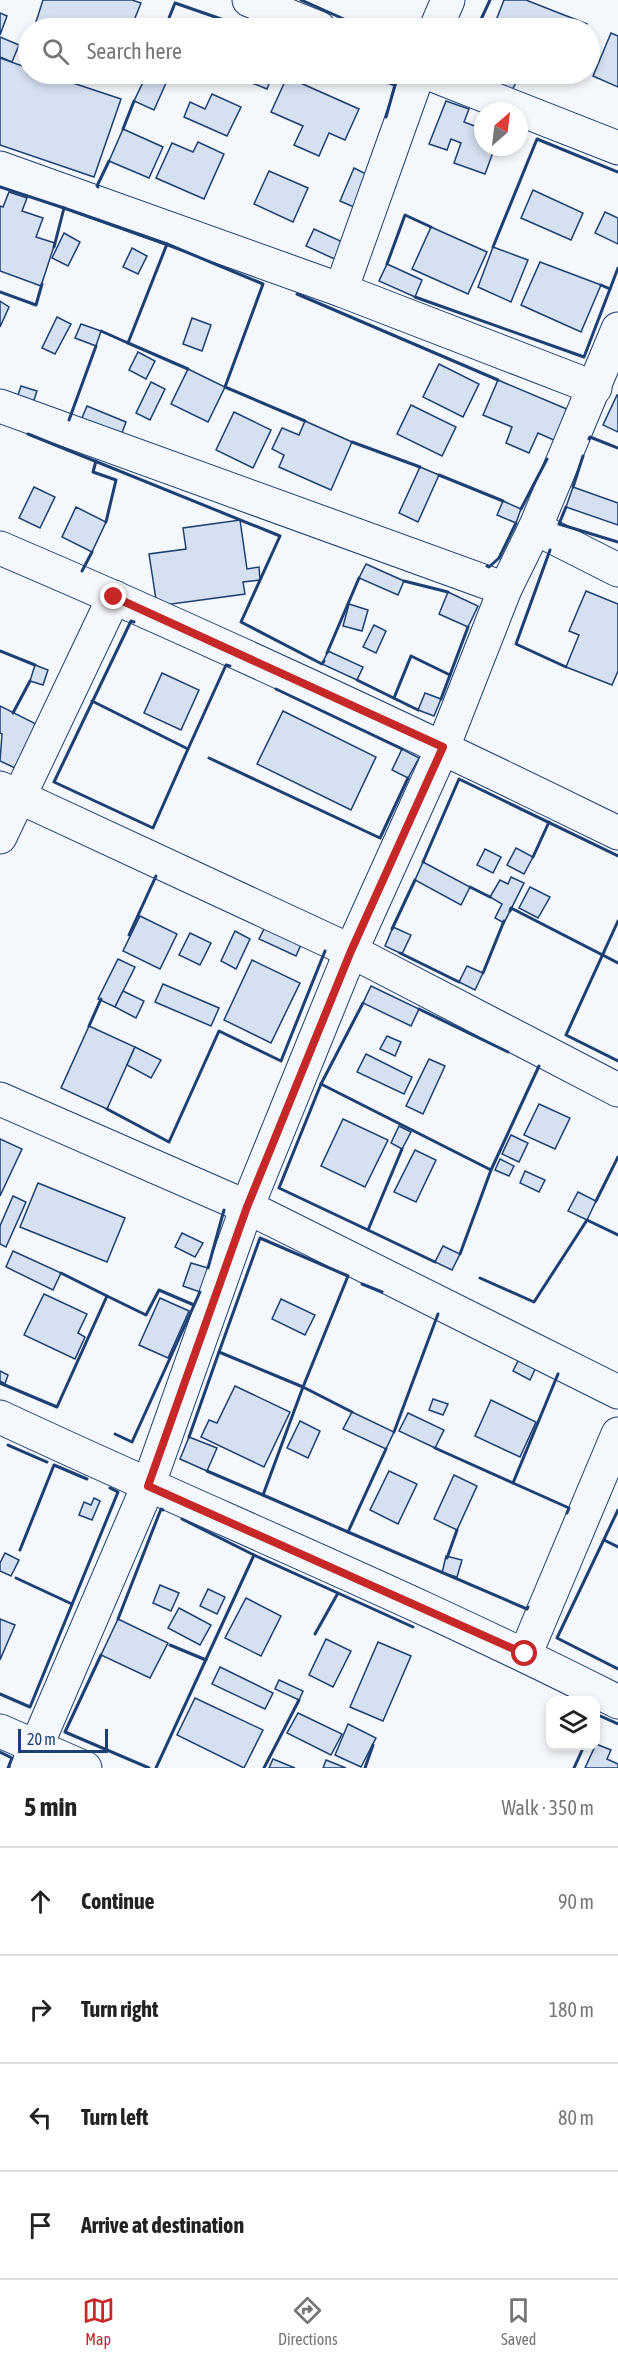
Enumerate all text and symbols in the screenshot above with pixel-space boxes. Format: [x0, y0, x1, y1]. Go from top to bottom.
search box [18, 18, 600, 84]
icon: search [39, 35, 72, 68]
text: Search here [87, 38, 182, 64]
north arrow [474, 102, 528, 156]
route end [100, 583, 126, 609]
route start [511, 1640, 537, 1666]
map controls [546, 1696, 600, 1750]
button: layers [546, 1696, 600, 1750]
scale bar [18, 1726, 108, 1754]
text: 20 m [27, 1730, 56, 1748]
text: 5 min [24, 1792, 77, 1822]
text: Walk · 350 m [502, 1796, 594, 1819]
icon: ahead [24, 1885, 57, 1918]
text: Continue [81, 1888, 155, 1914]
text: 90 m [558, 1890, 594, 1913]
icon: right [24, 1993, 57, 2026]
text: Turn right [81, 1996, 158, 2022]
text: 180 m [549, 1998, 594, 2021]
icon: left [24, 2101, 57, 2134]
text: Turn left [81, 2104, 148, 2130]
text: 80 m [558, 2106, 594, 2129]
icon: arrive [24, 2209, 57, 2242]
text: Arrive at destination [81, 2212, 244, 2238]
tab: Map [82, 2294, 115, 2348]
tab: Directions [278, 2294, 338, 2348]
tab: Saved [501, 2294, 536, 2348]

